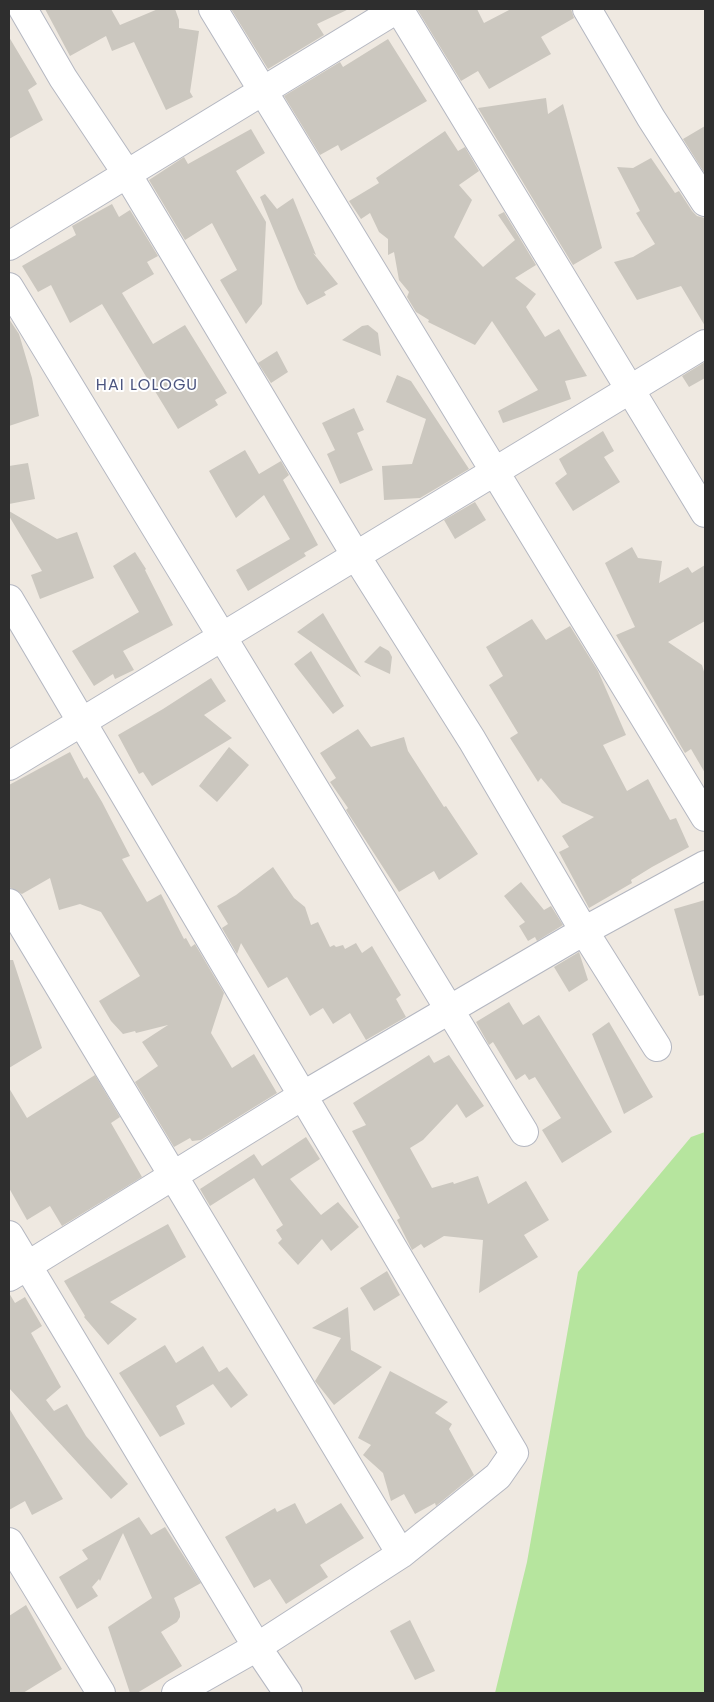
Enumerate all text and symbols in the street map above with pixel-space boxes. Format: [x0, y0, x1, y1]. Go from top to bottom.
district label: HAI LOLOGU [95, 376, 199, 396]

